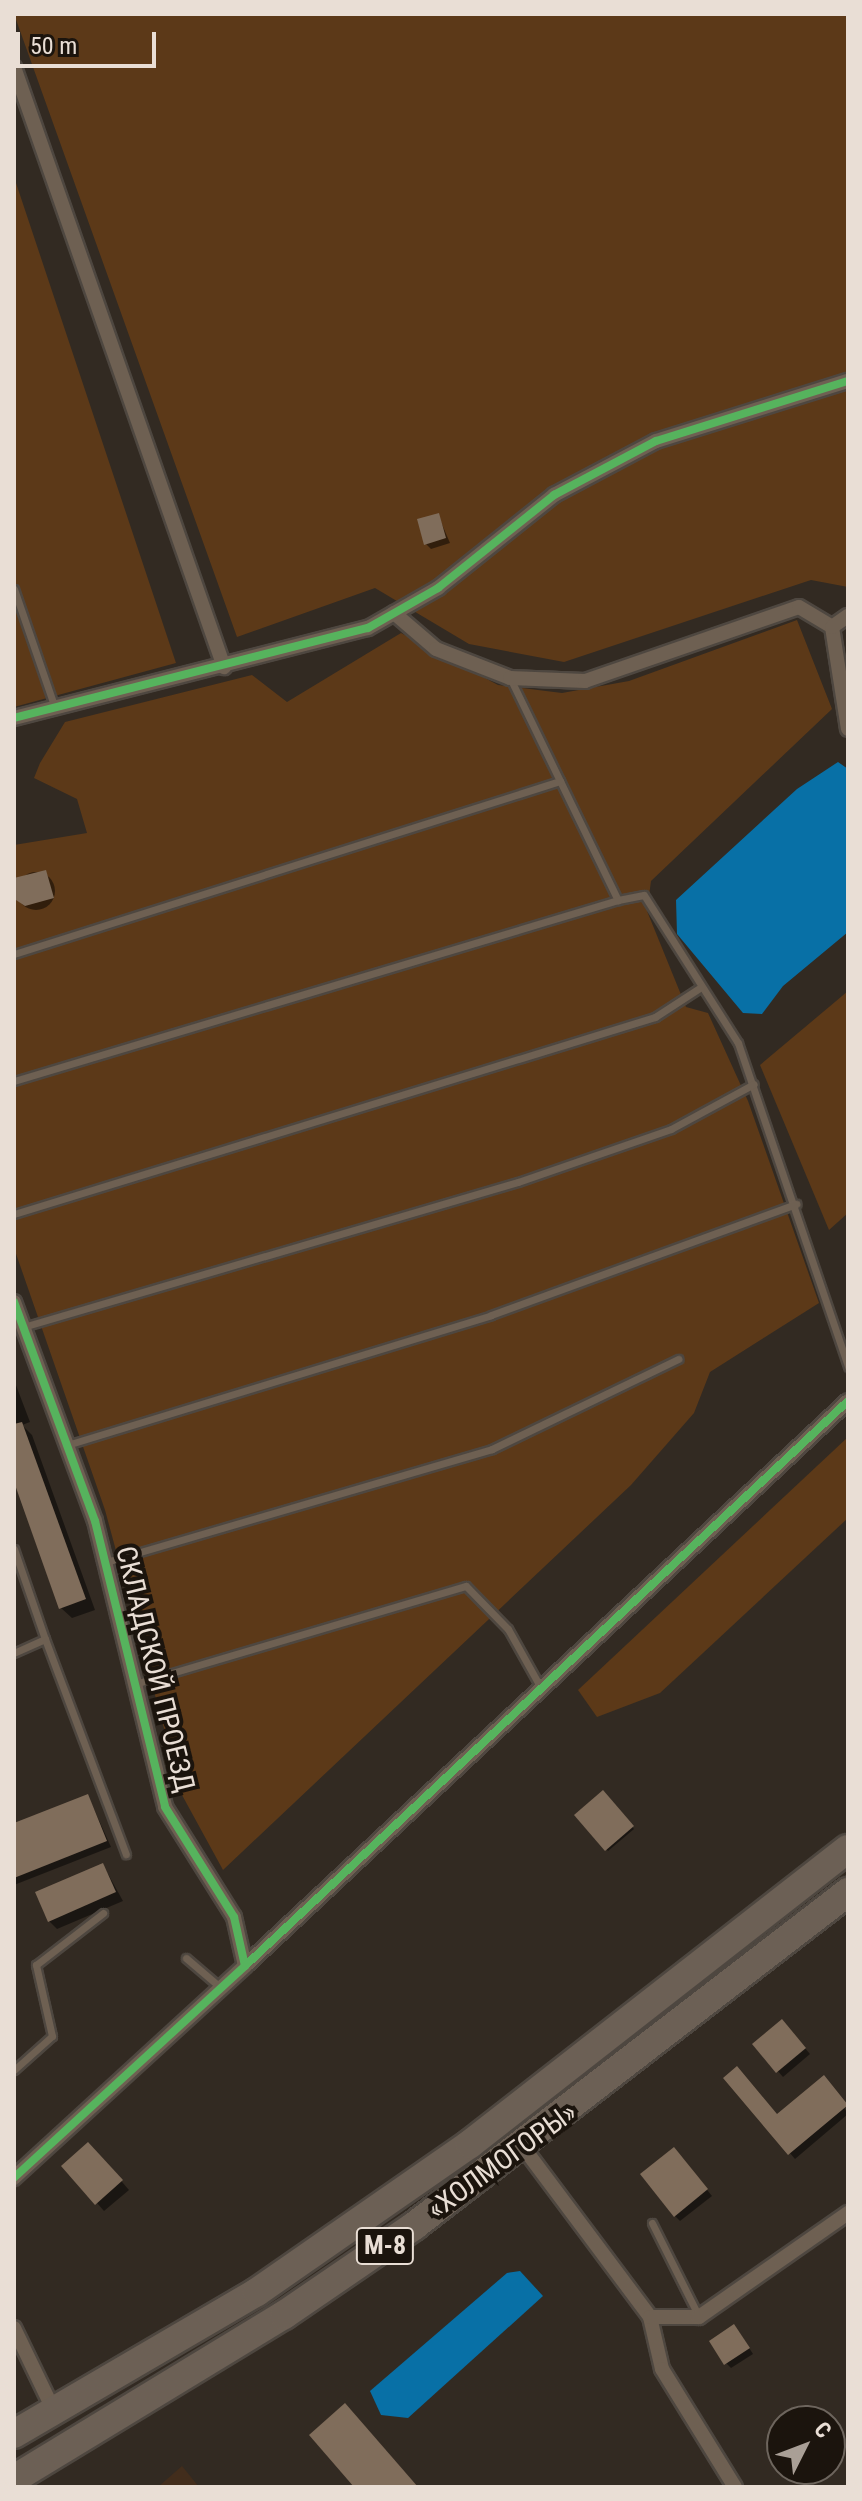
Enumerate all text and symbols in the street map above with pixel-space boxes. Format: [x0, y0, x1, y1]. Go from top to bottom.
scale bar [20, 16, 160, 66]
text: 50 m [30, 32, 77, 60]
street label: СКЛАДСКОЙ ПРОЕЗД [108, 1543, 202, 1795]
street label: «ХОЛМОГОРЫ» [421, 2096, 583, 2226]
road number: М-8 [355, 2224, 415, 2268]
north arrow [766, 2405, 846, 2485]
text: С [809, 2417, 836, 2443]

